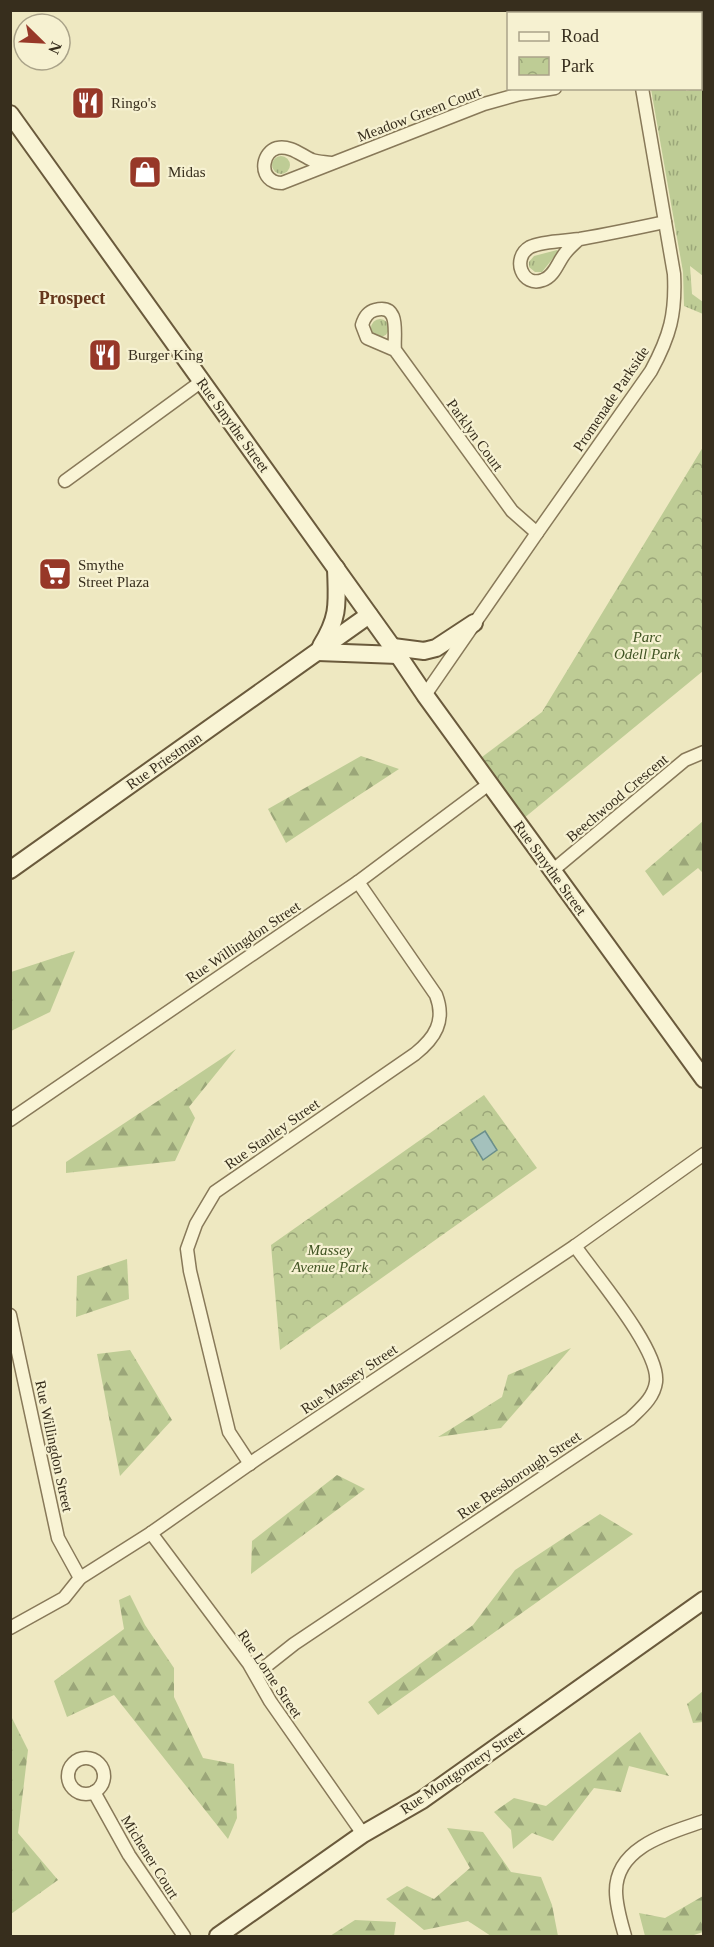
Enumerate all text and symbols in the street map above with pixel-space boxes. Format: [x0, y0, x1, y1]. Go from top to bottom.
north arrow [12, 12, 72, 72]
legend [507, 12, 702, 90]
text: Road [561, 26, 599, 46]
text: N [45, 39, 65, 57]
text: Park [561, 56, 594, 76]
street label: Meadow Green Court [355, 83, 484, 145]
restaurant icon: Ringo's [70, 85, 106, 121]
place label: Ringo's [111, 95, 156, 111]
shop icon: Midas [127, 154, 163, 190]
place label: Midas [168, 164, 206, 180]
district label: Prospect [39, 288, 105, 308]
restaurant icon: Burger King [87, 337, 123, 373]
street label: Promenade Parkside [570, 343, 652, 454]
place label: Burger King [128, 347, 204, 363]
street label: Rue Smythe Street [193, 375, 273, 476]
street label: Parklyn Court [444, 396, 507, 475]
supermarket icon: Smythe Street Plaza [37, 556, 73, 592]
place label: Smythe Street Plaza [78, 557, 150, 590]
park label: Parc Odell Park [614, 629, 680, 662]
street label: Rue Priestman [123, 729, 205, 793]
street label: Beechwood Crescent [563, 751, 671, 845]
street label: Rue Smythe Street [510, 818, 590, 919]
street label: Rue Willingdon Street [183, 897, 304, 986]
street label: Rue Stanley Street [222, 1095, 323, 1173]
park label: Massey Avenue Park [291, 1242, 368, 1275]
street label: Rue Massey Street [298, 1340, 401, 1417]
street label: Rue Willingdon Street [32, 1379, 76, 1514]
street label: Rue Bessborough Street [454, 1427, 584, 1522]
street label: Rue Lorne Street [235, 1627, 306, 1722]
street label: Rue Montgomery Street [397, 1722, 527, 1817]
street label: Michener Court [118, 1812, 183, 1902]

